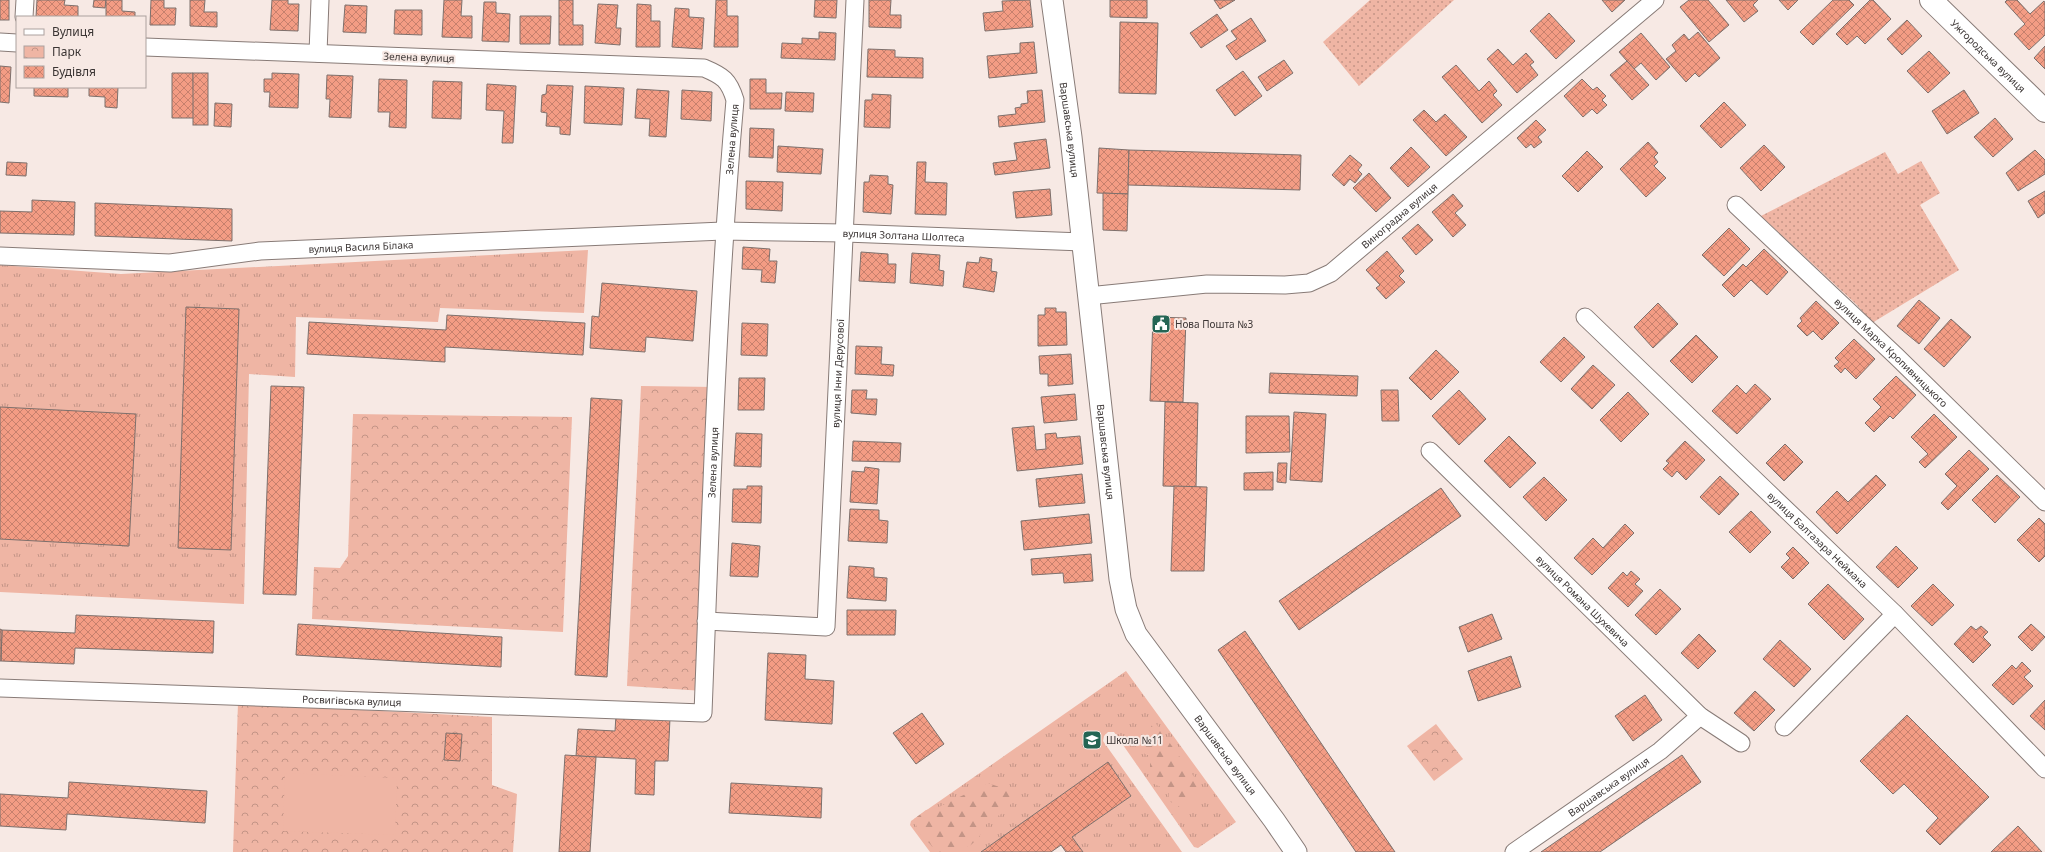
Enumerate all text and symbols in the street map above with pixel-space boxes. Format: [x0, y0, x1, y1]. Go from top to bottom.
legend [16, 16, 146, 88]
street label: Ужгородська вулиця [1948, 16, 2029, 96]
text: Вулиця [52, 23, 94, 40]
text: Парк [52, 43, 82, 60]
street label: Зелена вулиця [383, 49, 455, 65]
text: Будівля [52, 63, 96, 80]
street label: Варшавська вулиця [1056, 81, 1082, 178]
street label: Зелена вулиця [722, 103, 742, 175]
street label: Виноградна вулиця [1358, 179, 1440, 252]
street label: вулиця Золтана Шолтеса [843, 226, 965, 245]
street label: вулиця Василя Білака [308, 237, 414, 256]
street label: вулиця Марка Кропивницького [1831, 295, 1951, 410]
public building icon: Нова Пошта №3 [1150, 313, 1172, 335]
place label: Нова Пошта №3 [1175, 317, 1253, 331]
street label: вулиця Інни Дерусової [828, 318, 847, 428]
street label: Варшавська вулиця [1094, 403, 1118, 500]
street label: Зелена вулиця [704, 427, 721, 498]
street label: вулиця Балтазара Неймана [1765, 489, 1871, 591]
street label: вулиця Романа Шухевича [1533, 552, 1632, 650]
street label: Росвигівська вулиця [302, 692, 402, 709]
street label: Варшавська вулиця [1191, 712, 1260, 798]
school or university icon: Школа №11 [1081, 729, 1103, 751]
place label: Школа №11 [1106, 733, 1163, 747]
street label: Варшавська вулиця [1565, 753, 1652, 820]

